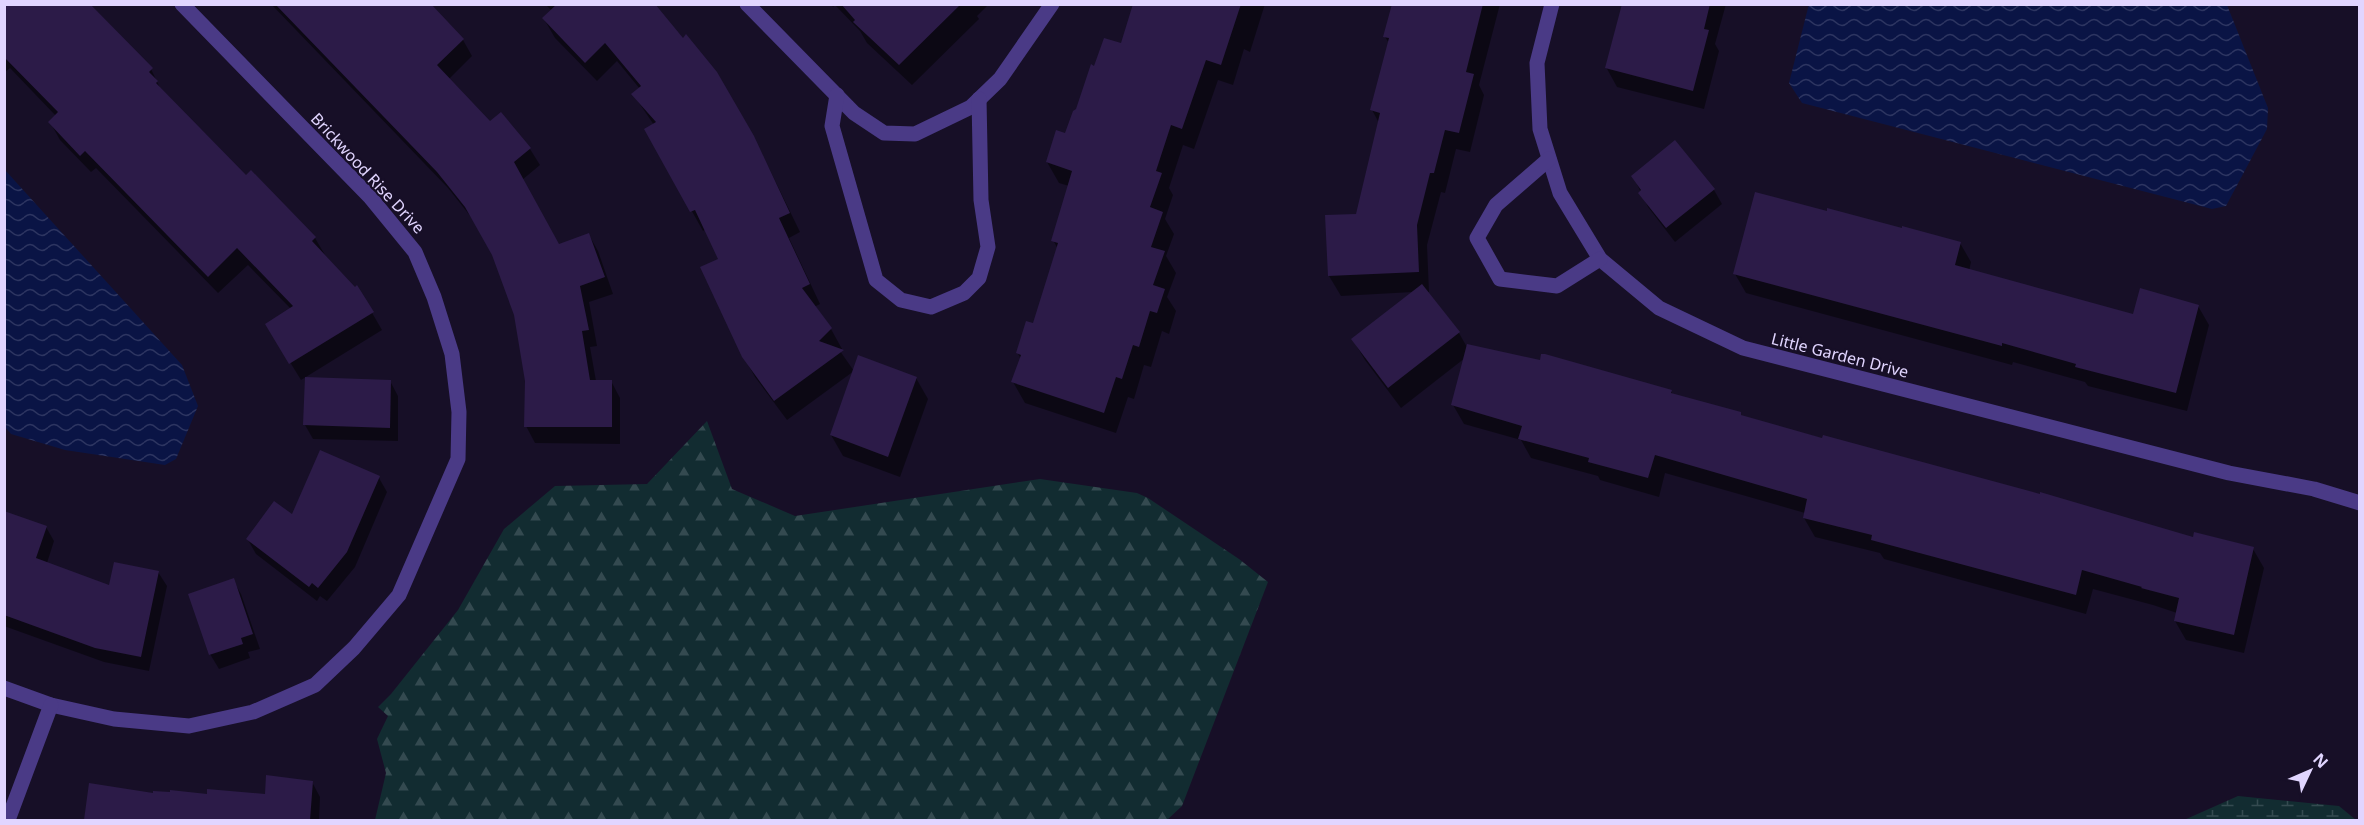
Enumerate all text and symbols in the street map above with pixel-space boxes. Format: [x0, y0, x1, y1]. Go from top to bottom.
street label: Brickwood Rise Drive [306, 108, 430, 238]
street label: Little Garden Drive [1769, 327, 1911, 383]
north arrow [2280, 741, 2340, 801]
text: N [2308, 748, 2333, 773]

